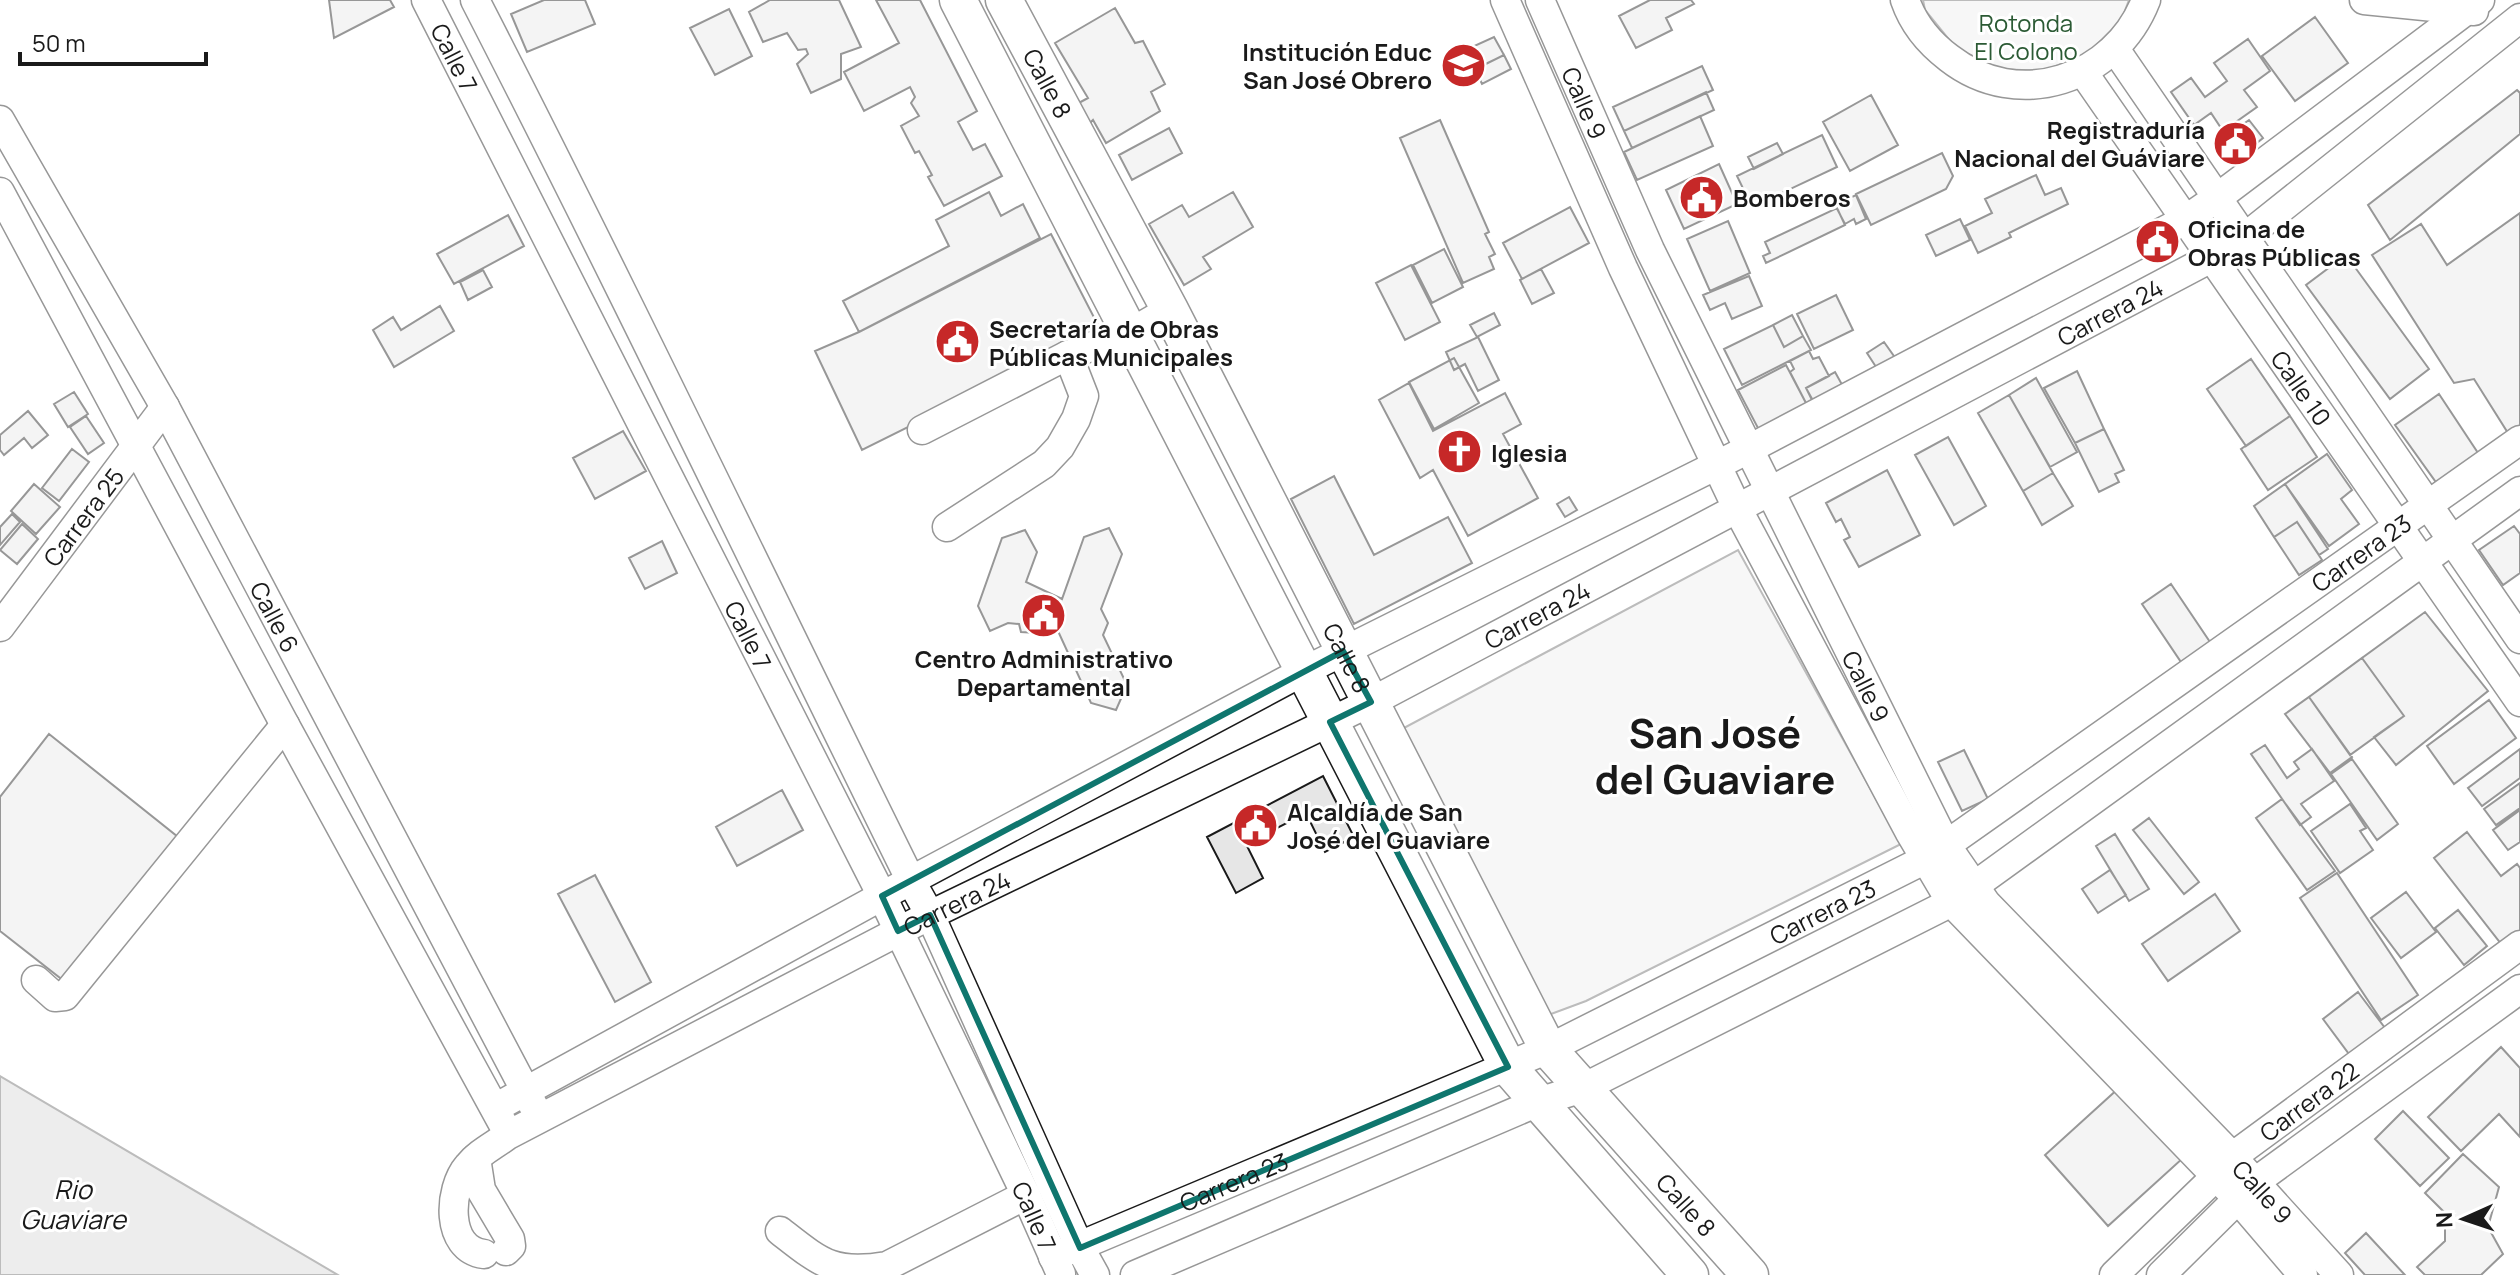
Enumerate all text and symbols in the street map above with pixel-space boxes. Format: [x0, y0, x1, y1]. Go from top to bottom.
park label: Rotonda El Colono [1974, 6, 2078, 67]
scale bar [20, 16, 206, 66]
street label: Calle 7 [424, 17, 486, 97]
text: 50 m [32, 26, 86, 59]
place label: Institución Educ San José Obrero [1242, 35, 1432, 96]
school or university icon: Institución Educ San José Obrero [1439, 41, 1487, 89]
street label: Calle 8 [1016, 42, 1081, 124]
street label: Calle 9 [1555, 61, 1615, 144]
place label: Registraduría Nacional del Guáviare [1954, 113, 2205, 174]
public building icon: Registraduría Nacional del Guáviare [2212, 119, 2260, 167]
public building icon: Bomberos [1678, 173, 1726, 221]
place label: Bomberos [1733, 181, 1851, 214]
place label: Oficina de Obras Públicas [2188, 212, 2361, 273]
public building icon: Oficina de Obras Públicas [2133, 218, 2181, 266]
street label: Carrera 24 [2051, 270, 2168, 353]
place label: Secretaría de Obras Públicas Municipales [989, 312, 1233, 373]
public building icon: Secretaría de Obras Públicas Municipales [934, 318, 982, 366]
street label: Calle 10 [2264, 343, 2340, 432]
church icon: Iglesia [1436, 428, 1484, 476]
place label: Iglesia [1491, 436, 1567, 469]
street label: Carrera 25 [35, 460, 131, 573]
street label: Carrera 23 [2304, 506, 2417, 599]
street label: Carrera 24 [1478, 573, 1596, 656]
street label: Calle 6 [243, 576, 308, 658]
public building icon: Centro Administrativo Departamental [1020, 592, 1068, 640]
street label: Calle 7 [718, 595, 780, 674]
street label: Calle 8 [1316, 617, 1379, 698]
place label: Centro Administrativo Departamental [915, 642, 1173, 703]
street label: Calle 9 [1835, 645, 1898, 727]
district label: San José del Guaviare [1595, 705, 1835, 806]
place label: Alcaldía de San José del Guaviare [1287, 795, 1490, 856]
public building icon: Alcaldía de San José del Guaviare [1232, 801, 1280, 849]
street label: Carrera 24 [897, 862, 1015, 943]
street label: Carrera 23 [1764, 871, 1881, 952]
street label: Carrera 22 [2252, 1053, 2365, 1148]
street label: Carrera 23 [1174, 1144, 1293, 1219]
street label: Calle 9 [2226, 1152, 2301, 1230]
street label: Calle 8 [1650, 1166, 1724, 1243]
water label: Rio Guaviare [20, 1171, 128, 1237]
street label: Calle 7 [1005, 1176, 1065, 1256]
north arrow [2424, 1179, 2504, 1259]
text: N [2429, 1211, 2459, 1229]

